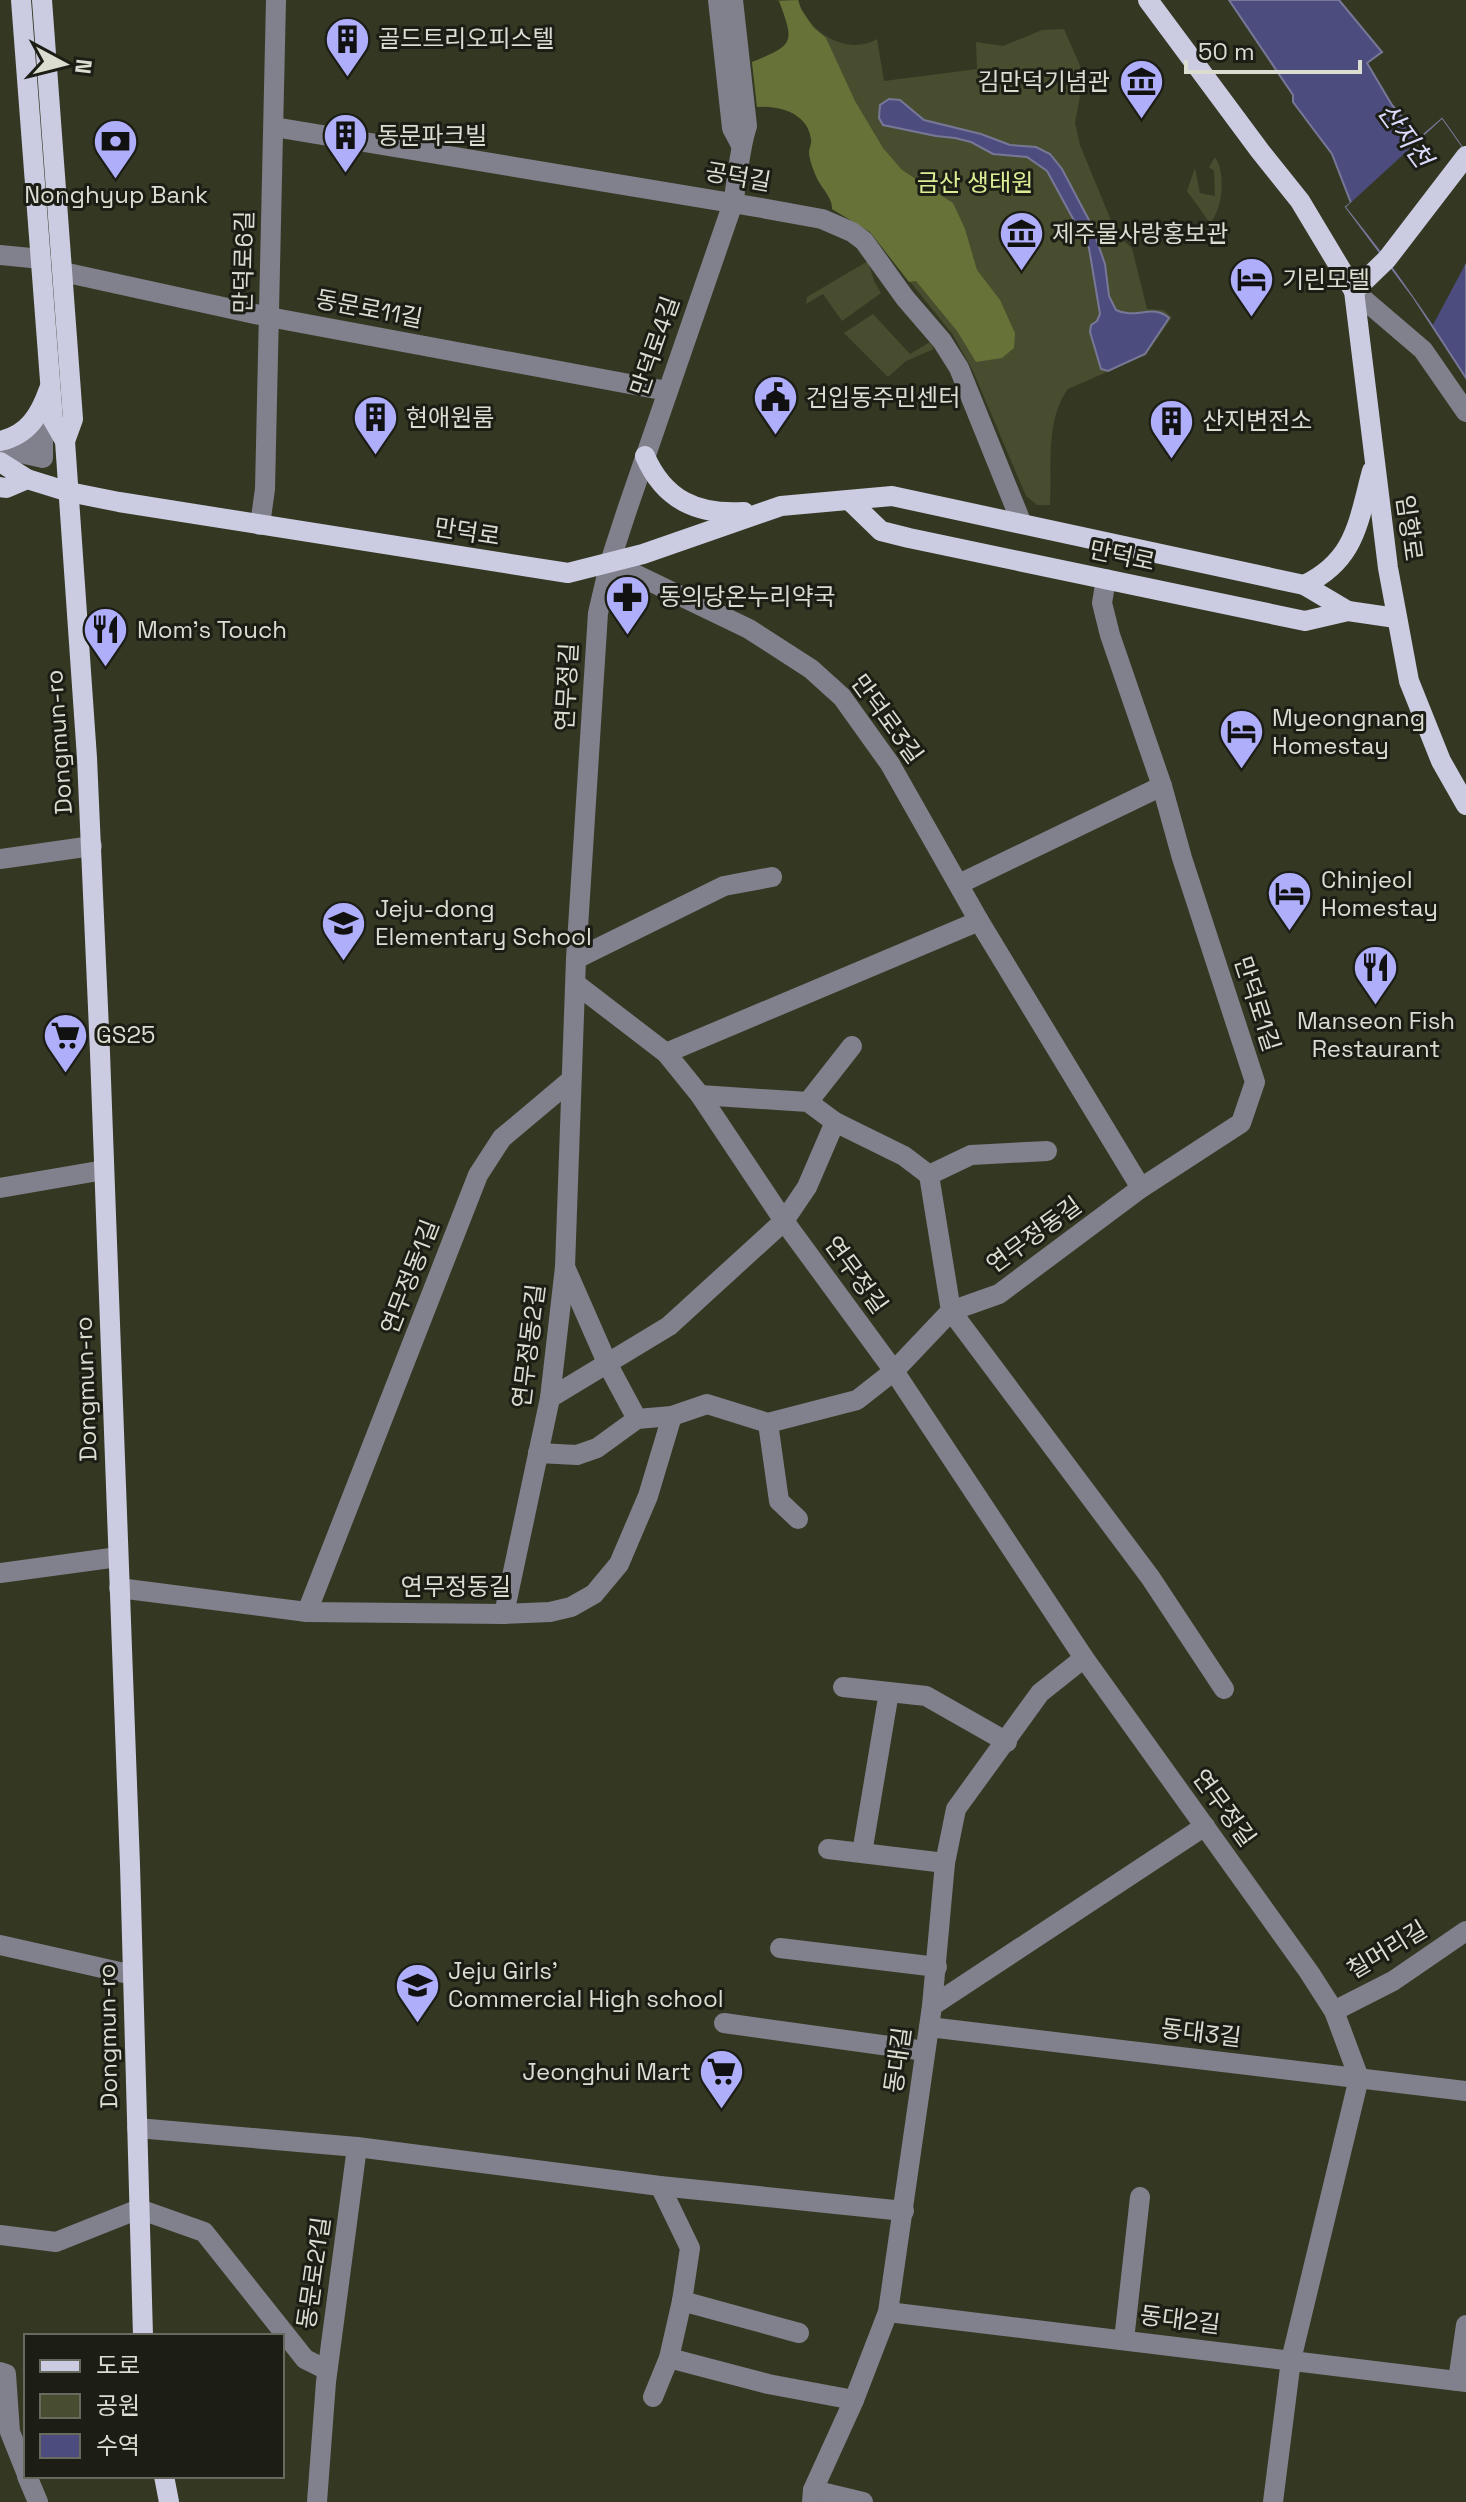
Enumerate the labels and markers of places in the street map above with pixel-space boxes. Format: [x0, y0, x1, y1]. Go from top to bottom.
building icon: 골드트리오피스텔 [323, 15, 371, 78]
place label: 골드트리오피스텔 [378, 23, 555, 54]
museum icon: 김만덕기념관 [1117, 58, 1165, 121]
place label: 김만덕기념관 [978, 66, 1110, 97]
building icon: 동문파크빌 [322, 112, 370, 175]
bank icon: Nonghyup Bank [92, 117, 140, 180]
place label: 동문파크빌 [377, 120, 487, 151]
place label: Nonghyup Bank [24, 179, 208, 210]
museum icon: 제주물사랑홍보관 [997, 210, 1045, 273]
place label: 제주물사랑홍보관 [1052, 218, 1229, 249]
hotel icon: 기린모텔 [1227, 256, 1275, 319]
place label: 기린모텔 [1282, 264, 1370, 295]
public building icon: 건입동주민센터 [751, 374, 799, 437]
place label: 건입동주민센터 [806, 382, 961, 413]
building icon: 현애원룸 [351, 394, 399, 457]
building icon: 산지변전소 [1147, 397, 1195, 460]
place label: 현애원룸 [406, 402, 494, 433]
place label: 산지변전소 [1202, 405, 1312, 436]
pharmacy icon: 동의당온누리약국 [604, 573, 652, 636]
place label: 동의당온누리약국 [659, 581, 836, 612]
restaurant icon: Mom's Touch [82, 606, 130, 669]
place label: Mom's Touch [137, 614, 287, 645]
place label: Myeongnang Homestay [1272, 702, 1425, 761]
hotel icon: Myeongnang Homestay [1217, 708, 1265, 771]
place label: Chinjeol Homestay [1321, 864, 1438, 923]
hotel icon: Chinjeol Homestay [1266, 870, 1314, 933]
place label: Jeju-dong Elementary School [375, 893, 592, 952]
school or university icon: Jeju-dong Elementary School [320, 899, 368, 962]
restaurant icon: Manseon Fish Restaurant [1352, 943, 1400, 1006]
place label: Manseon Fish Restaurant [1297, 1005, 1455, 1064]
supermarket icon: GS25 [41, 1011, 89, 1074]
place label: GS25 [96, 1019, 155, 1050]
place label: Jeju Girls’ Commercial High school [448, 1955, 724, 2014]
school or university icon: Jeju Girls’ Commercial High school [393, 1961, 441, 2024]
supermarket icon: Jeonghui Mart [698, 2048, 746, 2111]
place label: Jeonghui Mart [522, 2056, 691, 2087]

